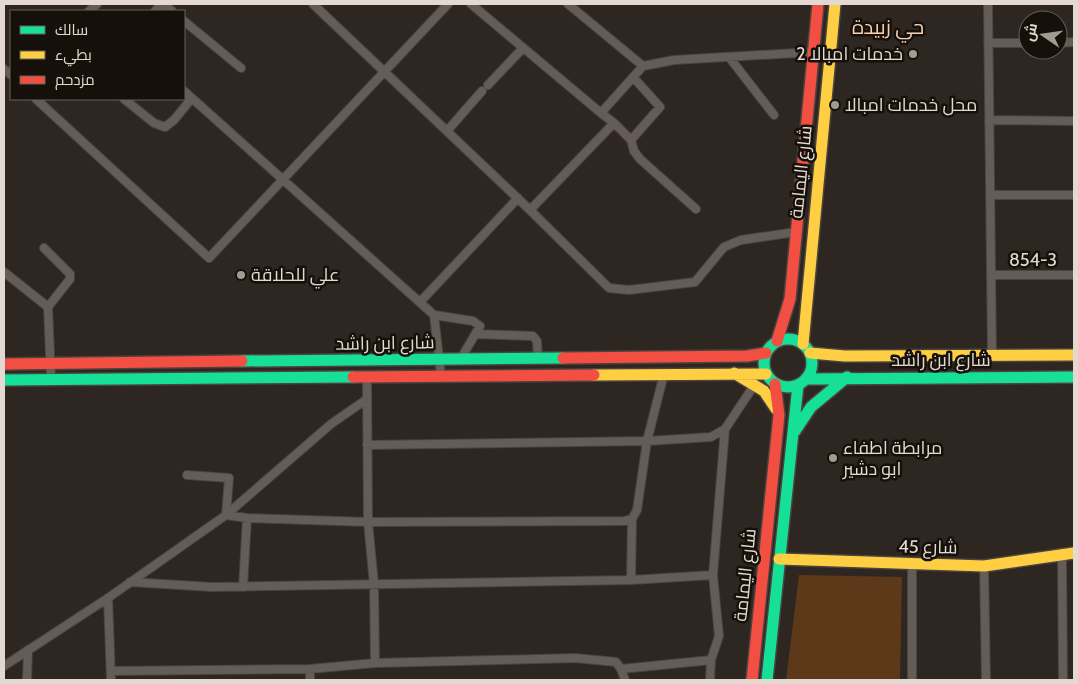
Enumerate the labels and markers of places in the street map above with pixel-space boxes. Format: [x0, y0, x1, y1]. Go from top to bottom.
place label: خدمات امبالا 2 [796, 43, 903, 65]
marker: خدمات امبالا 2 [907, 48, 919, 60]
place label: محل خدمات امبالا [845, 94, 977, 116]
marker: محل خدمات امبالا [829, 99, 841, 111]
place label: علي للحلاقة [251, 264, 339, 289]
marker: علي للحلاقة [235, 269, 247, 281]
place label: مرابطة اطفاء ابو دشير [842, 437, 942, 480]
marker: مرابطة اطفاء ابو دشير [827, 452, 839, 464]

